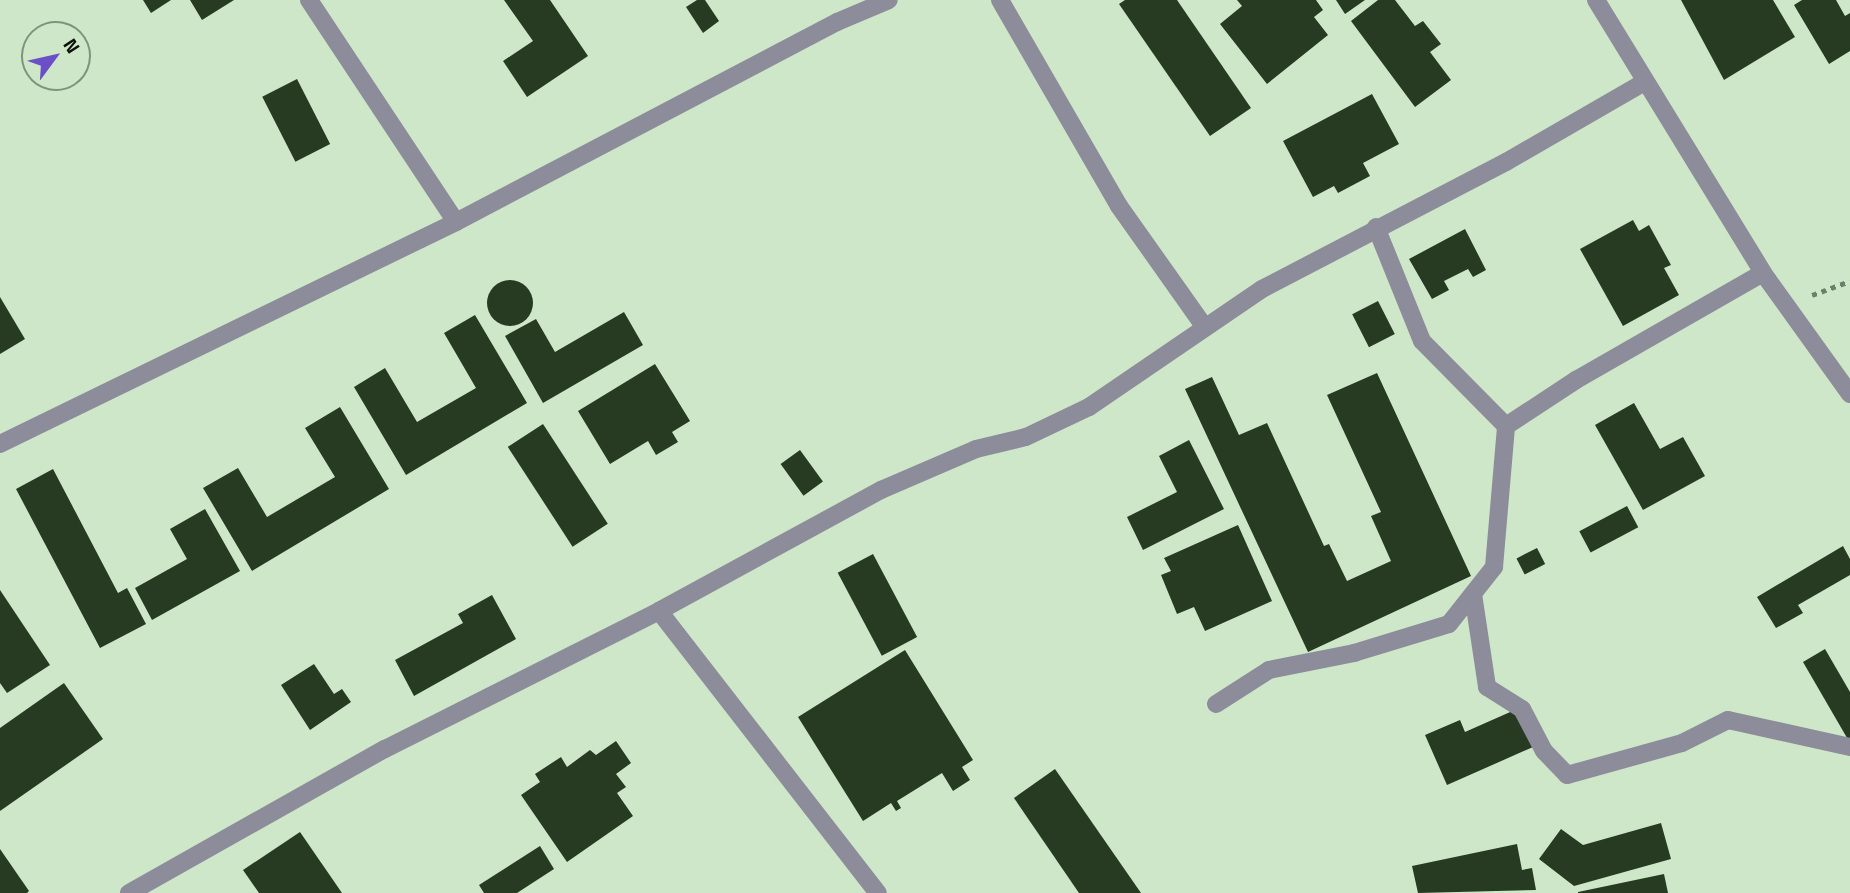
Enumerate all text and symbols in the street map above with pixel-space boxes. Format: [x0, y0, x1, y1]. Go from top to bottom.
north arrow [21, 21, 91, 91]
text: N [57, 32, 88, 59]

